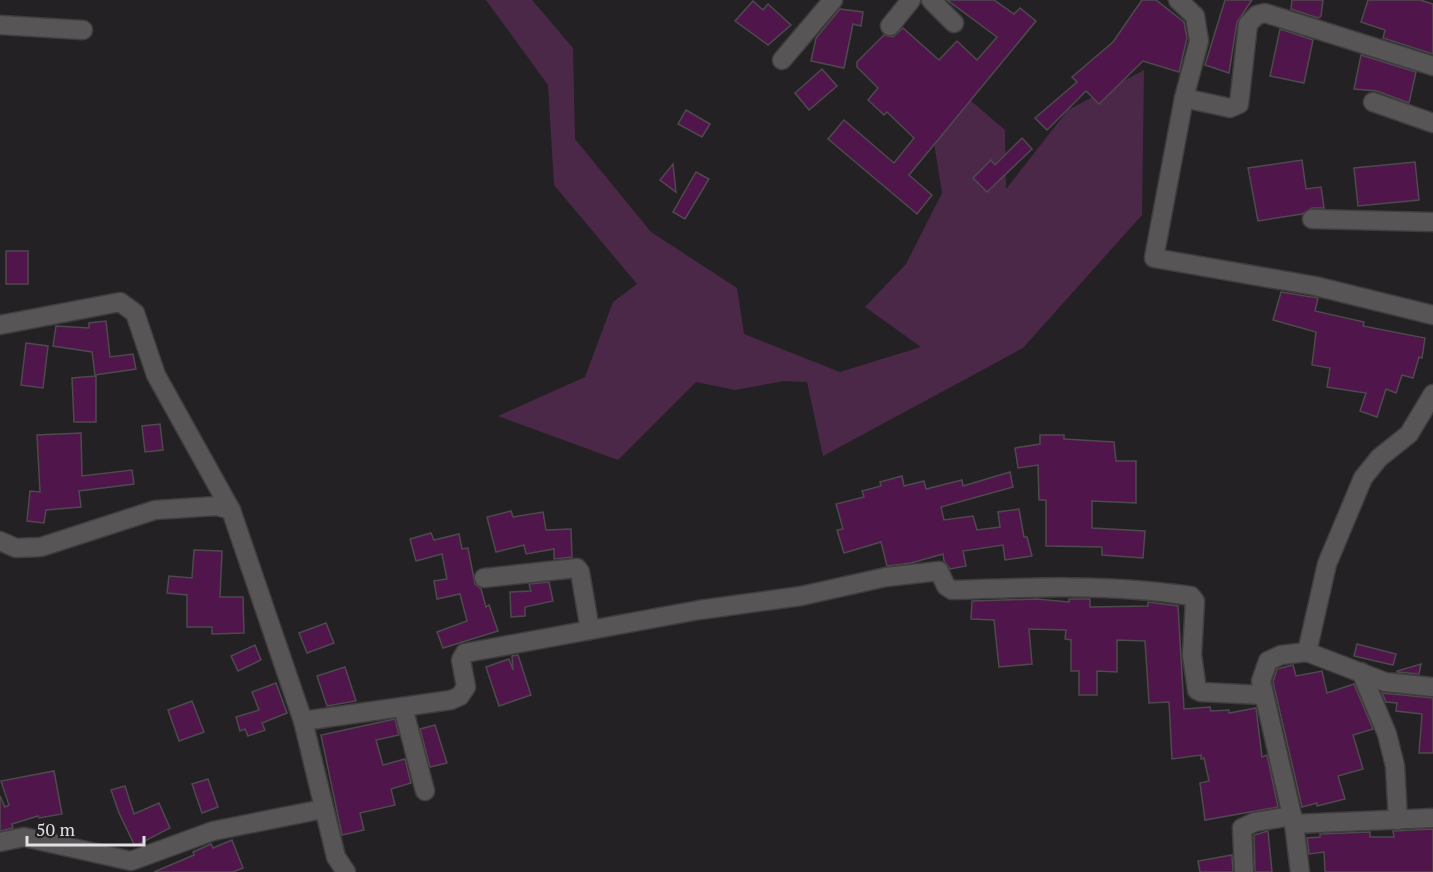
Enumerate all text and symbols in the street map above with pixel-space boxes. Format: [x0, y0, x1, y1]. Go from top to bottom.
scale bar [27, 809, 144, 847]
text: 50 m [36, 817, 76, 841]

